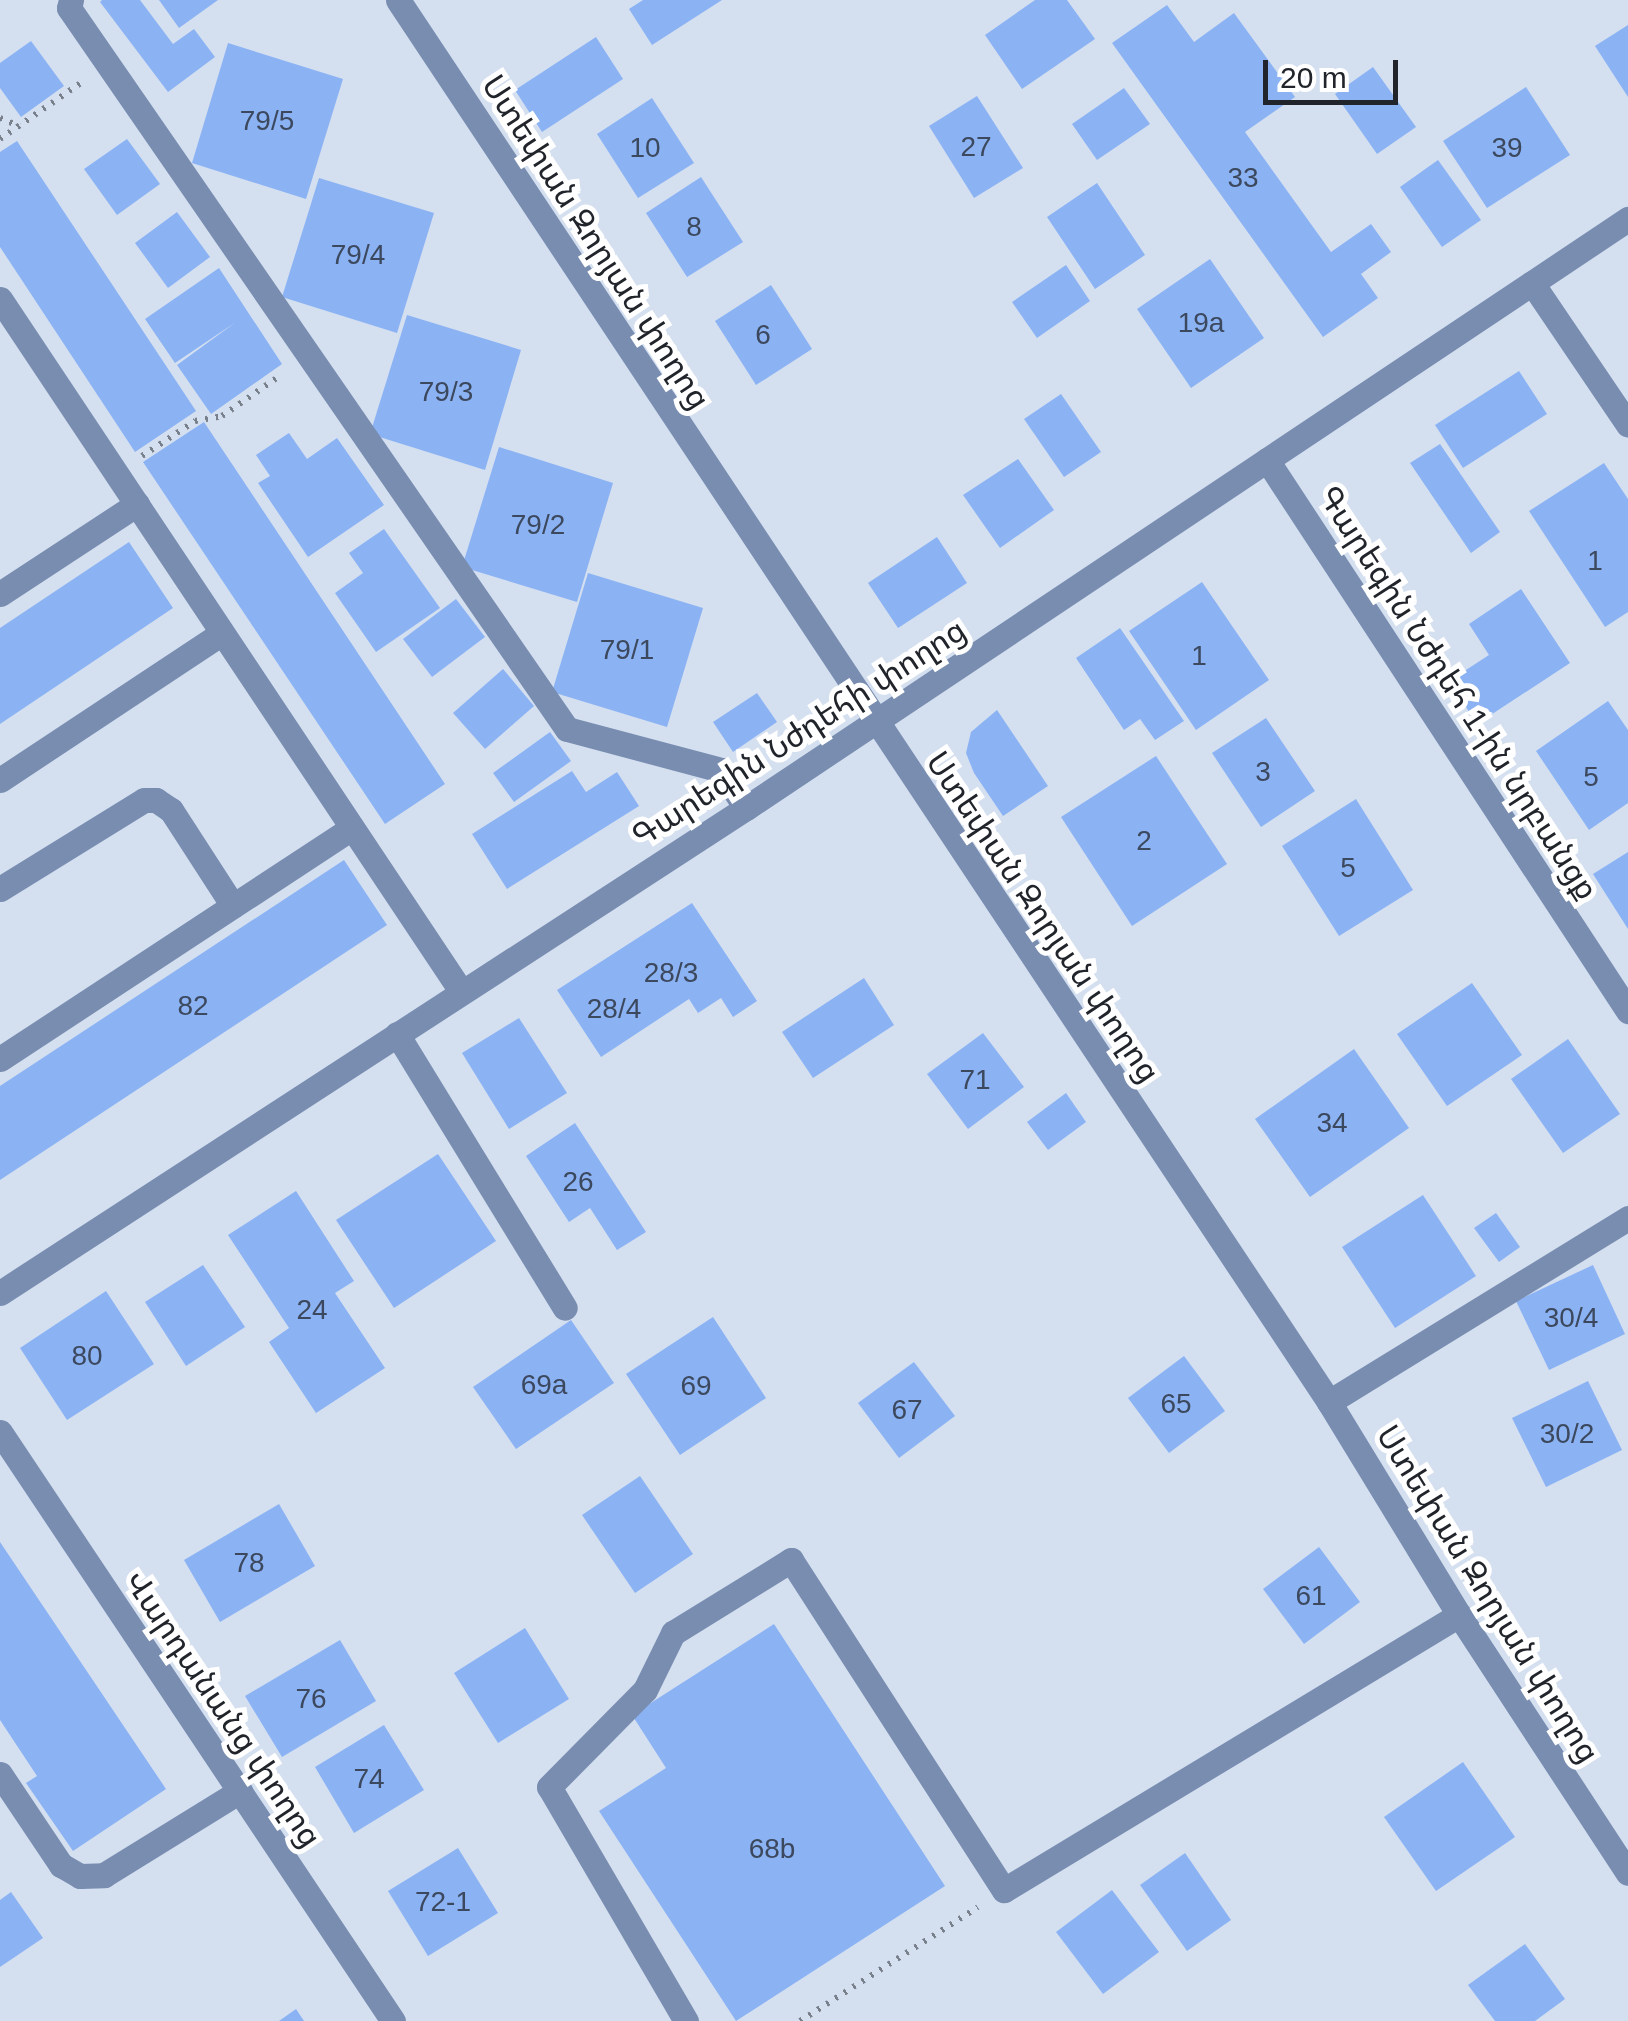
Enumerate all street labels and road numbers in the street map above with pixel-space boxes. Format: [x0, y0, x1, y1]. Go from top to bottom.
street label: Ստեփան Զորյան փողոց [474, 68, 718, 416]
street label: Գարեգին Նժդեհ 1-ին նրբանցք [1310, 479, 1606, 907]
street label: Գարեգին Նժդեհի փողոց [625, 611, 973, 855]
street label: Ստեփան Զորյան փողոց [918, 744, 1168, 1090]
street label: Ստեփան Զորյան փողոց [1368, 1418, 1608, 1770]
street label: Վարդանանց փողոց [116, 1564, 330, 1854]

